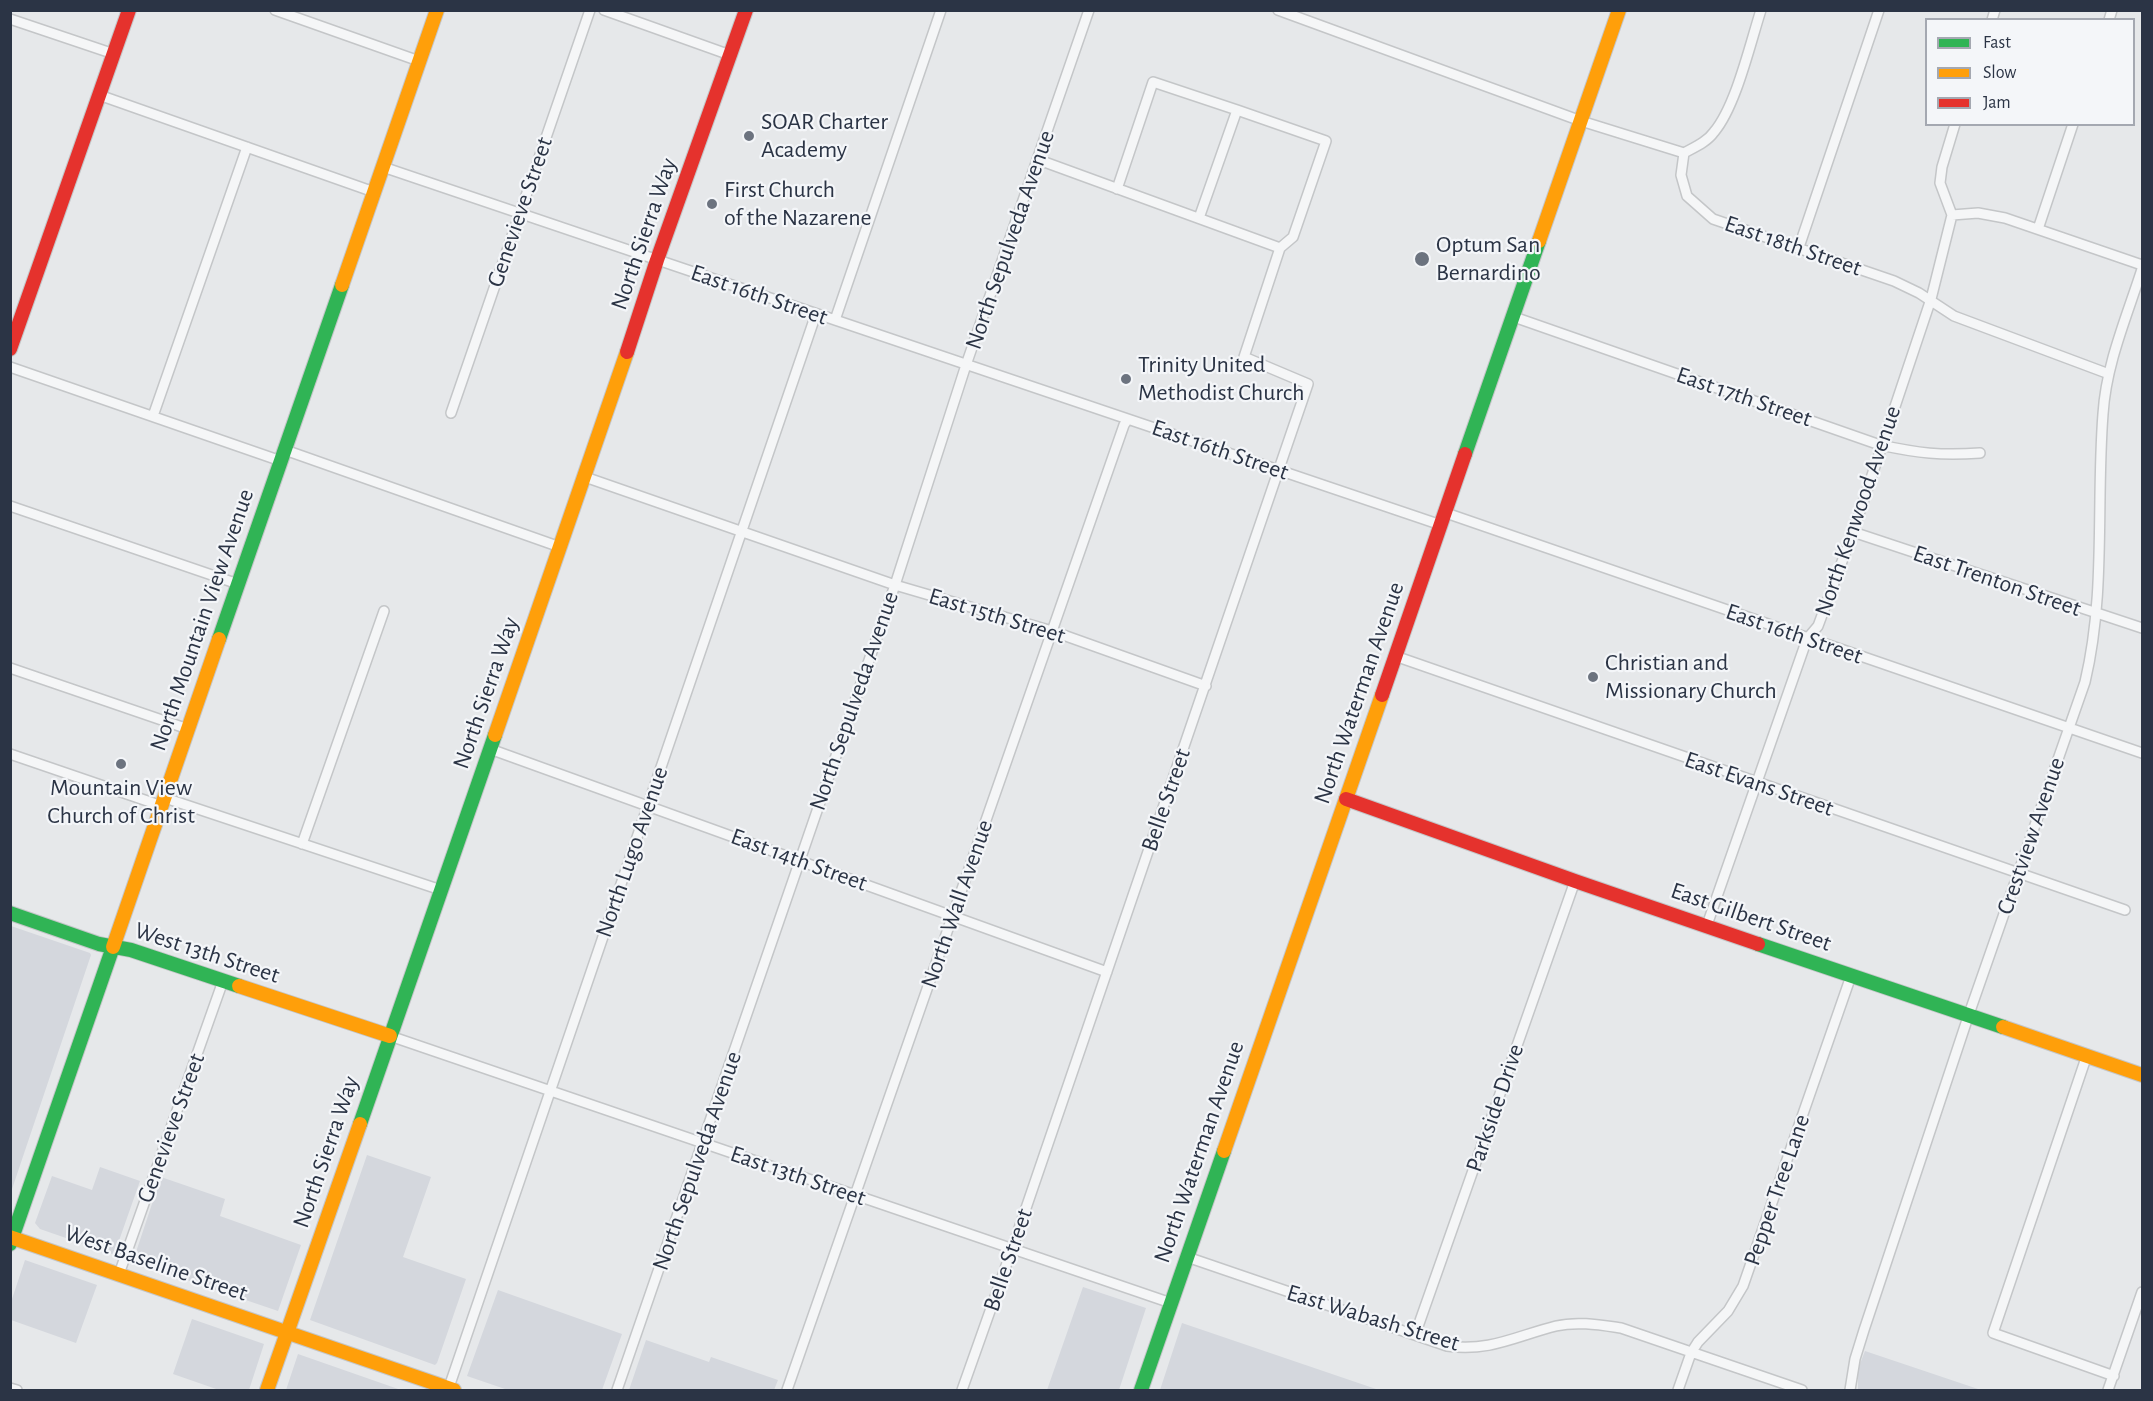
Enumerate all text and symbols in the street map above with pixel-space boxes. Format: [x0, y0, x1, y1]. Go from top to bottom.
legend [1925, 18, 2135, 126]
text: Fast [1983, 34, 2011, 52]
text: Slow [1983, 64, 2016, 82]
text: Jam [1983, 94, 2011, 112]
place label: SOAR Charter Academy [761, 108, 888, 164]
street label: North Sepulveda Avenue [959, 127, 1061, 353]
marker: SOAR Charter Academy [742, 129, 756, 143]
street label: Genevieve Street [481, 133, 559, 291]
street label: North Sierra Way [605, 154, 683, 314]
place label: First Church of the Nazarene [724, 176, 872, 232]
marker: First Church of the Nazarene [705, 197, 719, 211]
street label: East 18th Street [1721, 209, 1865, 283]
place label: Optum San Bernardino [1436, 231, 1541, 287]
marker: Optum San Bernardino [1413, 250, 1431, 268]
street label: East 16th Street [687, 258, 831, 332]
place label: Trinity United Methodist Church [1138, 351, 1305, 407]
street label: East 17th Street [1672, 360, 1816, 434]
marker: Trinity United Methodist Church [1119, 372, 1133, 386]
street label: North Kenwood Avenue [1808, 402, 1908, 620]
street label: East 16th Street [1148, 413, 1292, 487]
street label: North Mountain View Avenue [144, 485, 260, 755]
street label: East Trenton Street [1909, 539, 2085, 623]
street label: North Waterman Avenue [1307, 578, 1411, 808]
street label: East 15th Street [925, 582, 1069, 650]
street label: North Sepulveda Avenue [803, 588, 905, 814]
street label: East 16th Street [1722, 597, 1866, 671]
street label: North Sierra Way [447, 613, 525, 773]
place label: Christian and Missionary Church [1605, 649, 1777, 705]
marker: Christian and Missionary Church [1586, 670, 1600, 684]
street label: Belle Street [1135, 745, 1197, 855]
street label: East Evans Street [1681, 745, 1837, 823]
street label: Crestview Avenue [1991, 754, 2071, 918]
marker: Mountain View Church of Christ [114, 757, 128, 771]
street label: North Lugo Avenue [589, 763, 675, 941]
place label: Mountain View Church of Christ [47, 774, 195, 830]
street label: North Wall Avenue [915, 816, 999, 992]
street label: East 14th Street [727, 822, 871, 898]
street label: East Gilbert Street [1667, 876, 1835, 958]
street label: West 13th Street [131, 916, 283, 990]
street label: North Waterman Avenue [1147, 1037, 1251, 1267]
street label: Parkside Drive [1460, 1040, 1530, 1176]
street label: North Sepulveda Avenue [646, 1048, 748, 1274]
street label: Genevieve Street [131, 1049, 211, 1207]
street label: North Sierra Way [287, 1072, 365, 1232]
street label: Pepper Tree Lane [1738, 1111, 1816, 1269]
street label: East 13th Street [726, 1139, 870, 1213]
street label: Belle Street [977, 1205, 1039, 1315]
street label: West Baseline Street [61, 1218, 251, 1308]
street label: East Wabash Street [1283, 1278, 1463, 1358]

